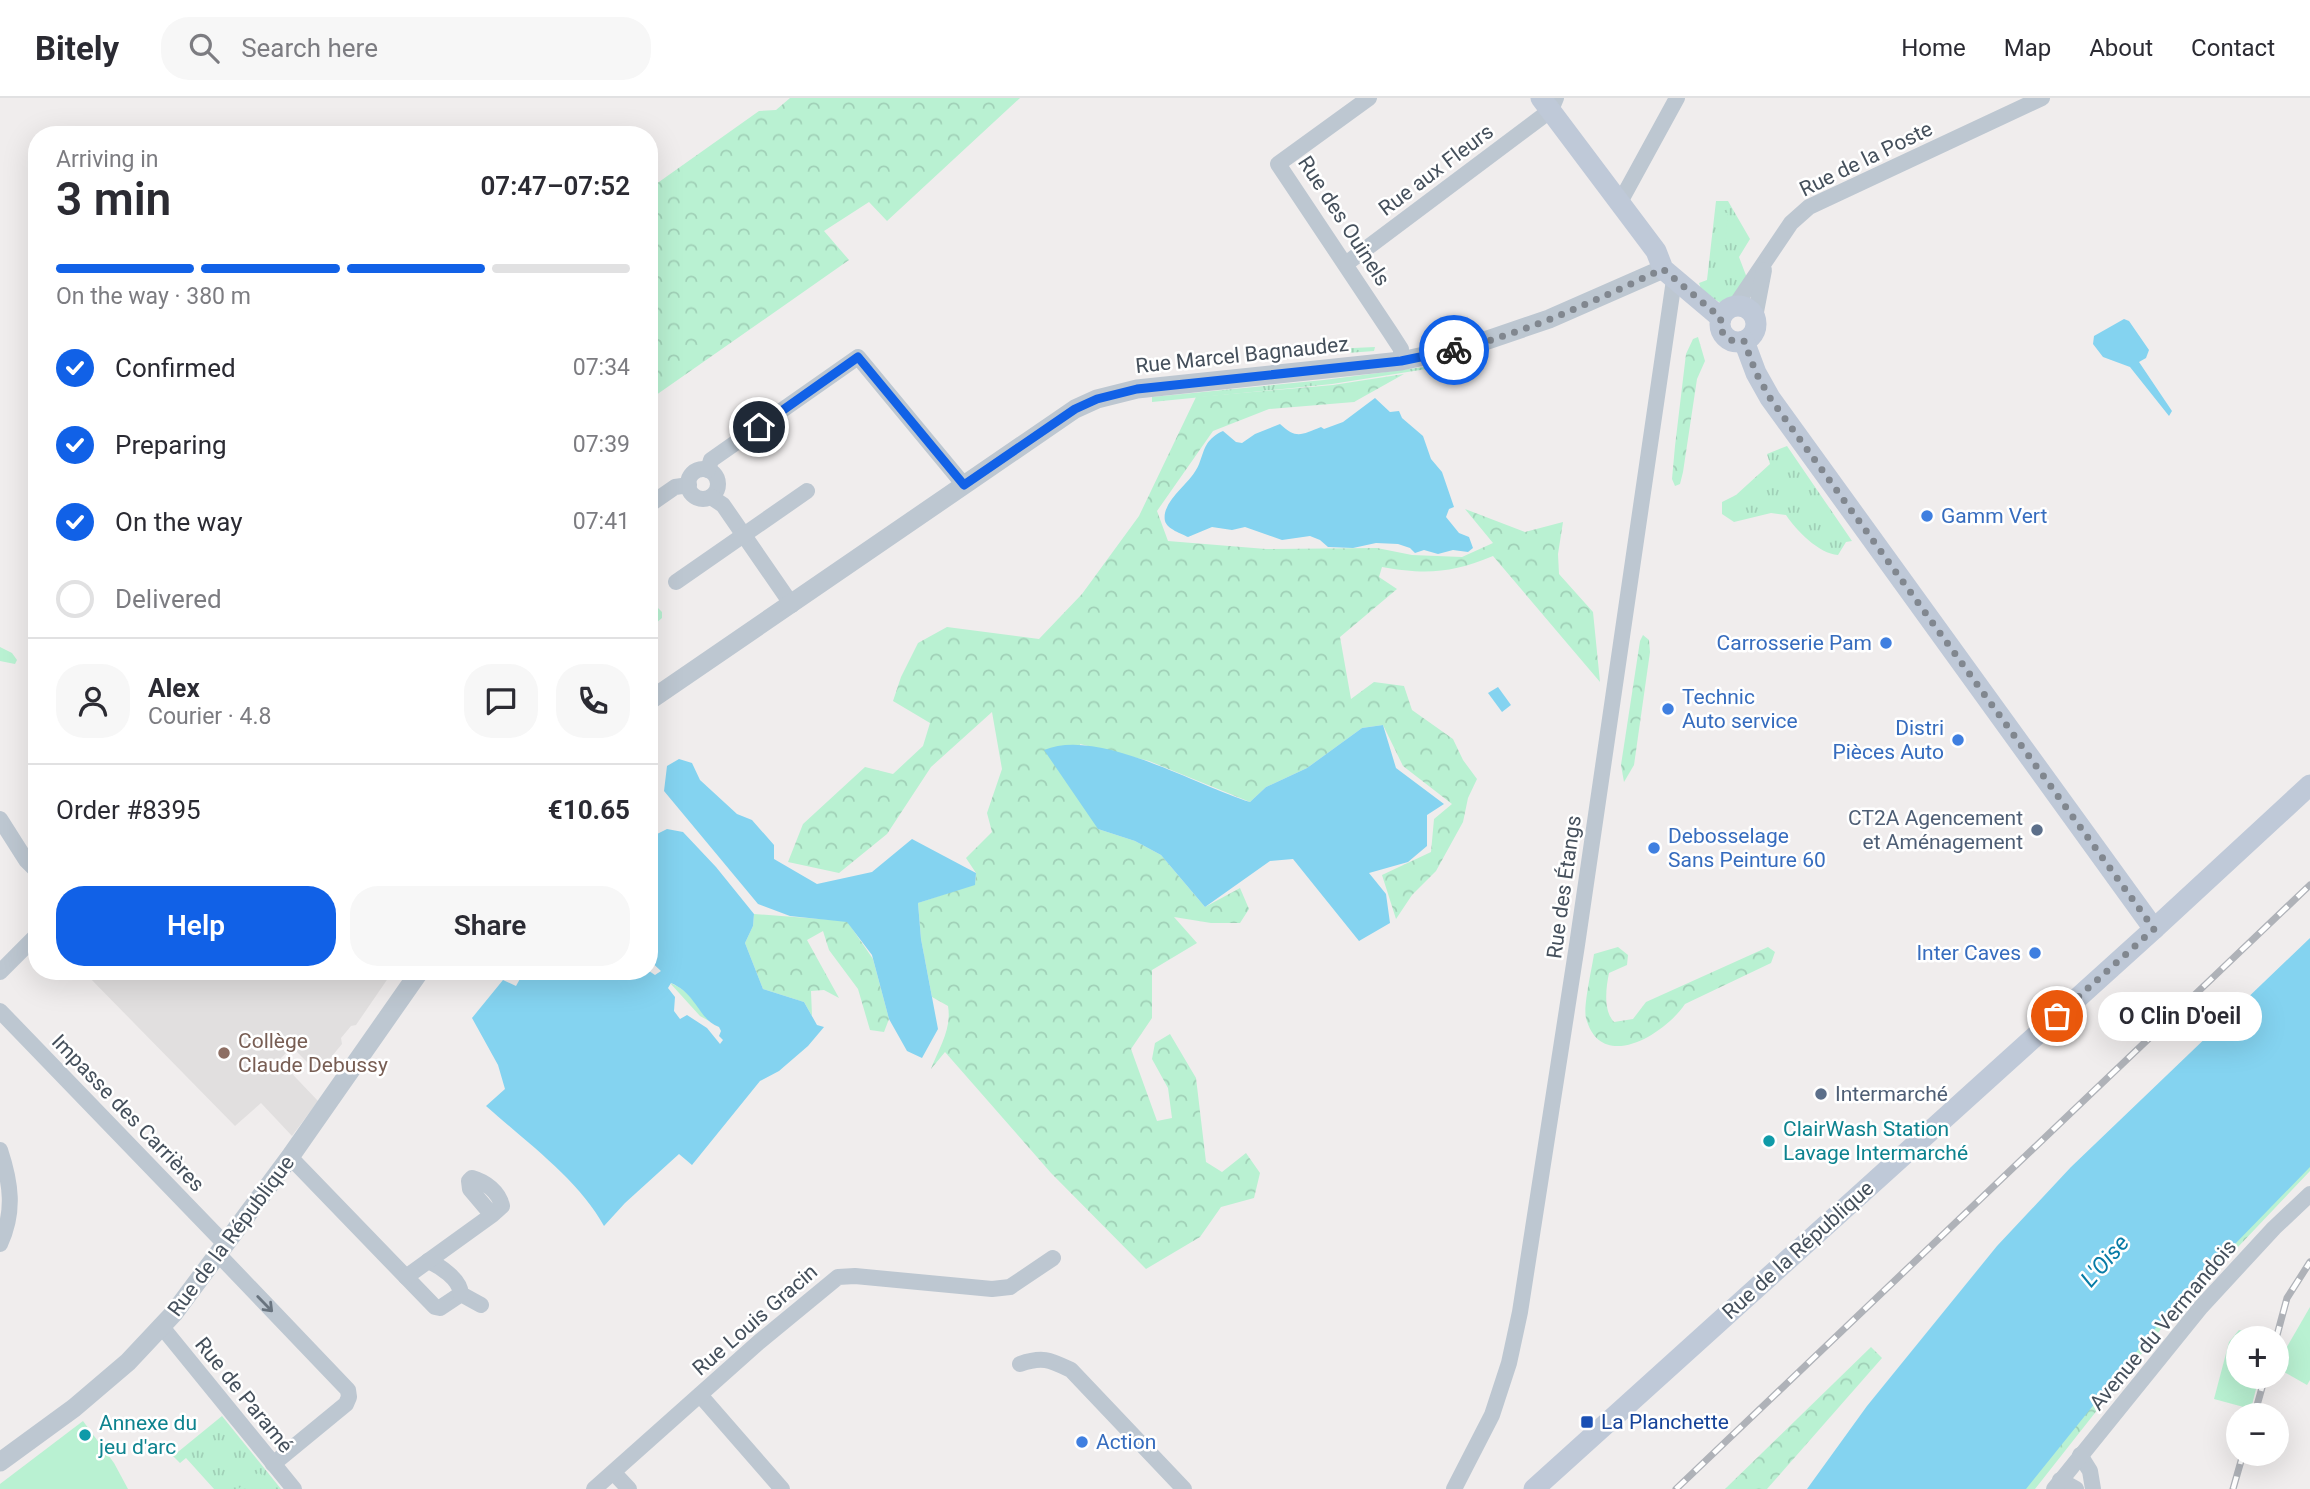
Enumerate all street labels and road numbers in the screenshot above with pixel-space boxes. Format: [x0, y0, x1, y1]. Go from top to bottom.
street label: Rue de la Poste [1796, 116, 1936, 202]
street label: Rue aux Fleurs [1374, 119, 1498, 221]
street label: Rue des Ouinels [1293, 152, 1395, 290]
street label: Rue Marcel Bagnaudez [1134, 332, 1350, 378]
street label: Rue des Étangs [1542, 814, 1586, 960]
street label: Impasse des Carrières [47, 1030, 209, 1196]
street label: Rue de la République [163, 1151, 299, 1321]
street label: Rue de la République [1718, 1176, 1878, 1324]
street label: Avenue du Vermandois [2085, 1235, 2241, 1415]
street label: Rue Louis Gracin [688, 1259, 822, 1381]
street label: Rue de Paramé [190, 1333, 298, 1457]

